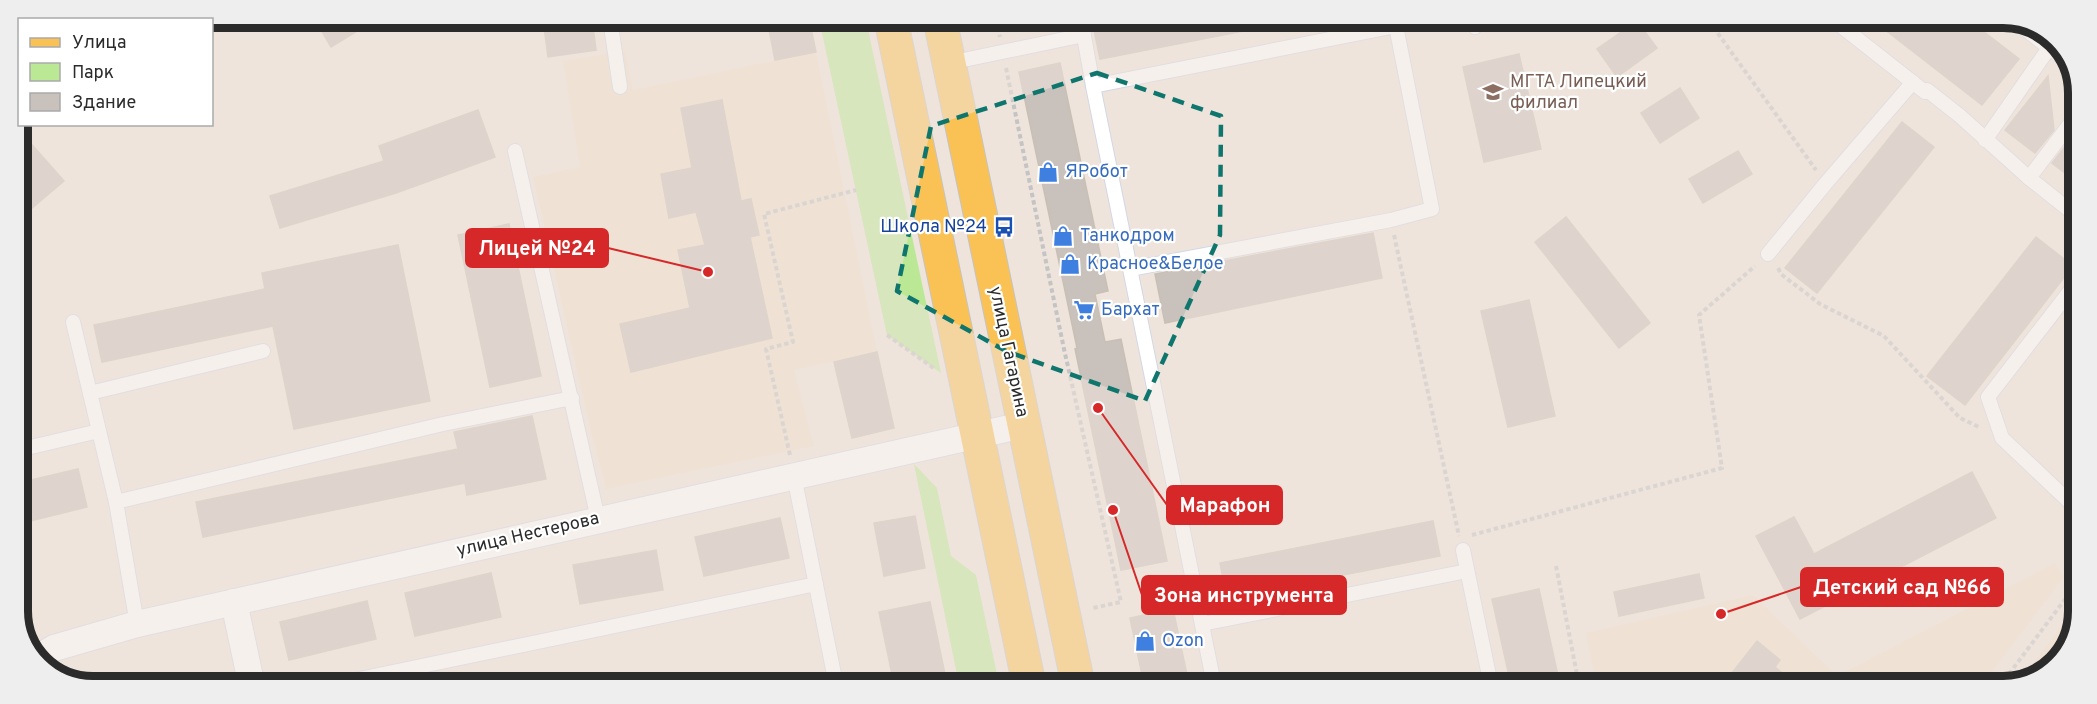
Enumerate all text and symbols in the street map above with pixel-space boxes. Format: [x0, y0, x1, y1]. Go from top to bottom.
legend [18, 18, 213, 126]
text: Улица [72, 32, 126, 55]
text: Парк [72, 62, 114, 85]
place label: МГТА Липецкий филиал [1510, 71, 1647, 115]
school or university icon: МГТА Липецкий филиал [1481, 80, 1505, 104]
text: Здание [72, 92, 136, 115]
shop icon: ЯРобот [1036, 160, 1060, 184]
place label: ЯРобот [1065, 161, 1128, 184]
bus stop icon: Школа №24 [992, 215, 1016, 239]
place label: Школа №24 [880, 216, 987, 239]
shop icon: Танкодром [1051, 224, 1075, 248]
place label: Танкодром [1080, 225, 1175, 248]
callout: Лицей №24 [466, 229, 608, 267]
text: Лицей №24 [478, 237, 596, 263]
shop icon: Красное&Белое [1058, 252, 1082, 276]
place label: Красное&Белое [1087, 253, 1223, 276]
street label: улица Гагарина [983, 284, 1033, 420]
supermarket icon: Бархат [1072, 298, 1096, 322]
place label: Бархат [1101, 299, 1160, 322]
callout: Марафон [1167, 486, 1282, 524]
text: Марафон [1179, 494, 1271, 520]
street label: улица Нестерова [454, 507, 602, 563]
callout: Детский сад №66 [1801, 568, 2003, 606]
callout: Зона инструмента [1142, 576, 1346, 614]
text: Детский сад №66 [1813, 576, 1991, 602]
text: Зона инструмента [1154, 584, 1334, 610]
shop icon: Ozon [1133, 629, 1157, 653]
place label: Ozon [1162, 630, 1204, 653]

